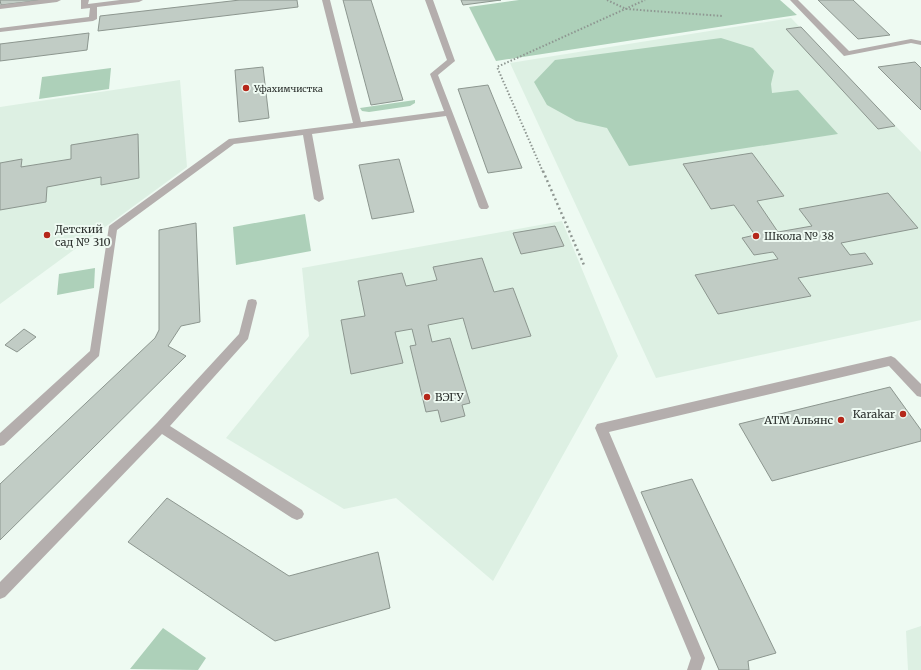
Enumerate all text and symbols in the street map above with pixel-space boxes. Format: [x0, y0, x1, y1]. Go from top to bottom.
marker: Уфахимчистка [241, 83, 251, 93]
place label: Уфахимчистка [253, 83, 323, 94]
place label: Детский сад № 310 [55, 222, 111, 249]
place label: Школа № 38 [764, 229, 834, 243]
marker: Детский сад № 310 [42, 230, 52, 240]
marker: Школа № 38 [751, 231, 761, 241]
place label: ВЭГУ [435, 390, 464, 404]
marker: ВЭГУ [422, 392, 432, 402]
place label: Karakar [853, 407, 895, 421]
marker: Karakar [898, 409, 908, 419]
place label: АТМ Альянс [763, 413, 833, 427]
marker: АТМ Альянс [836, 415, 846, 425]

